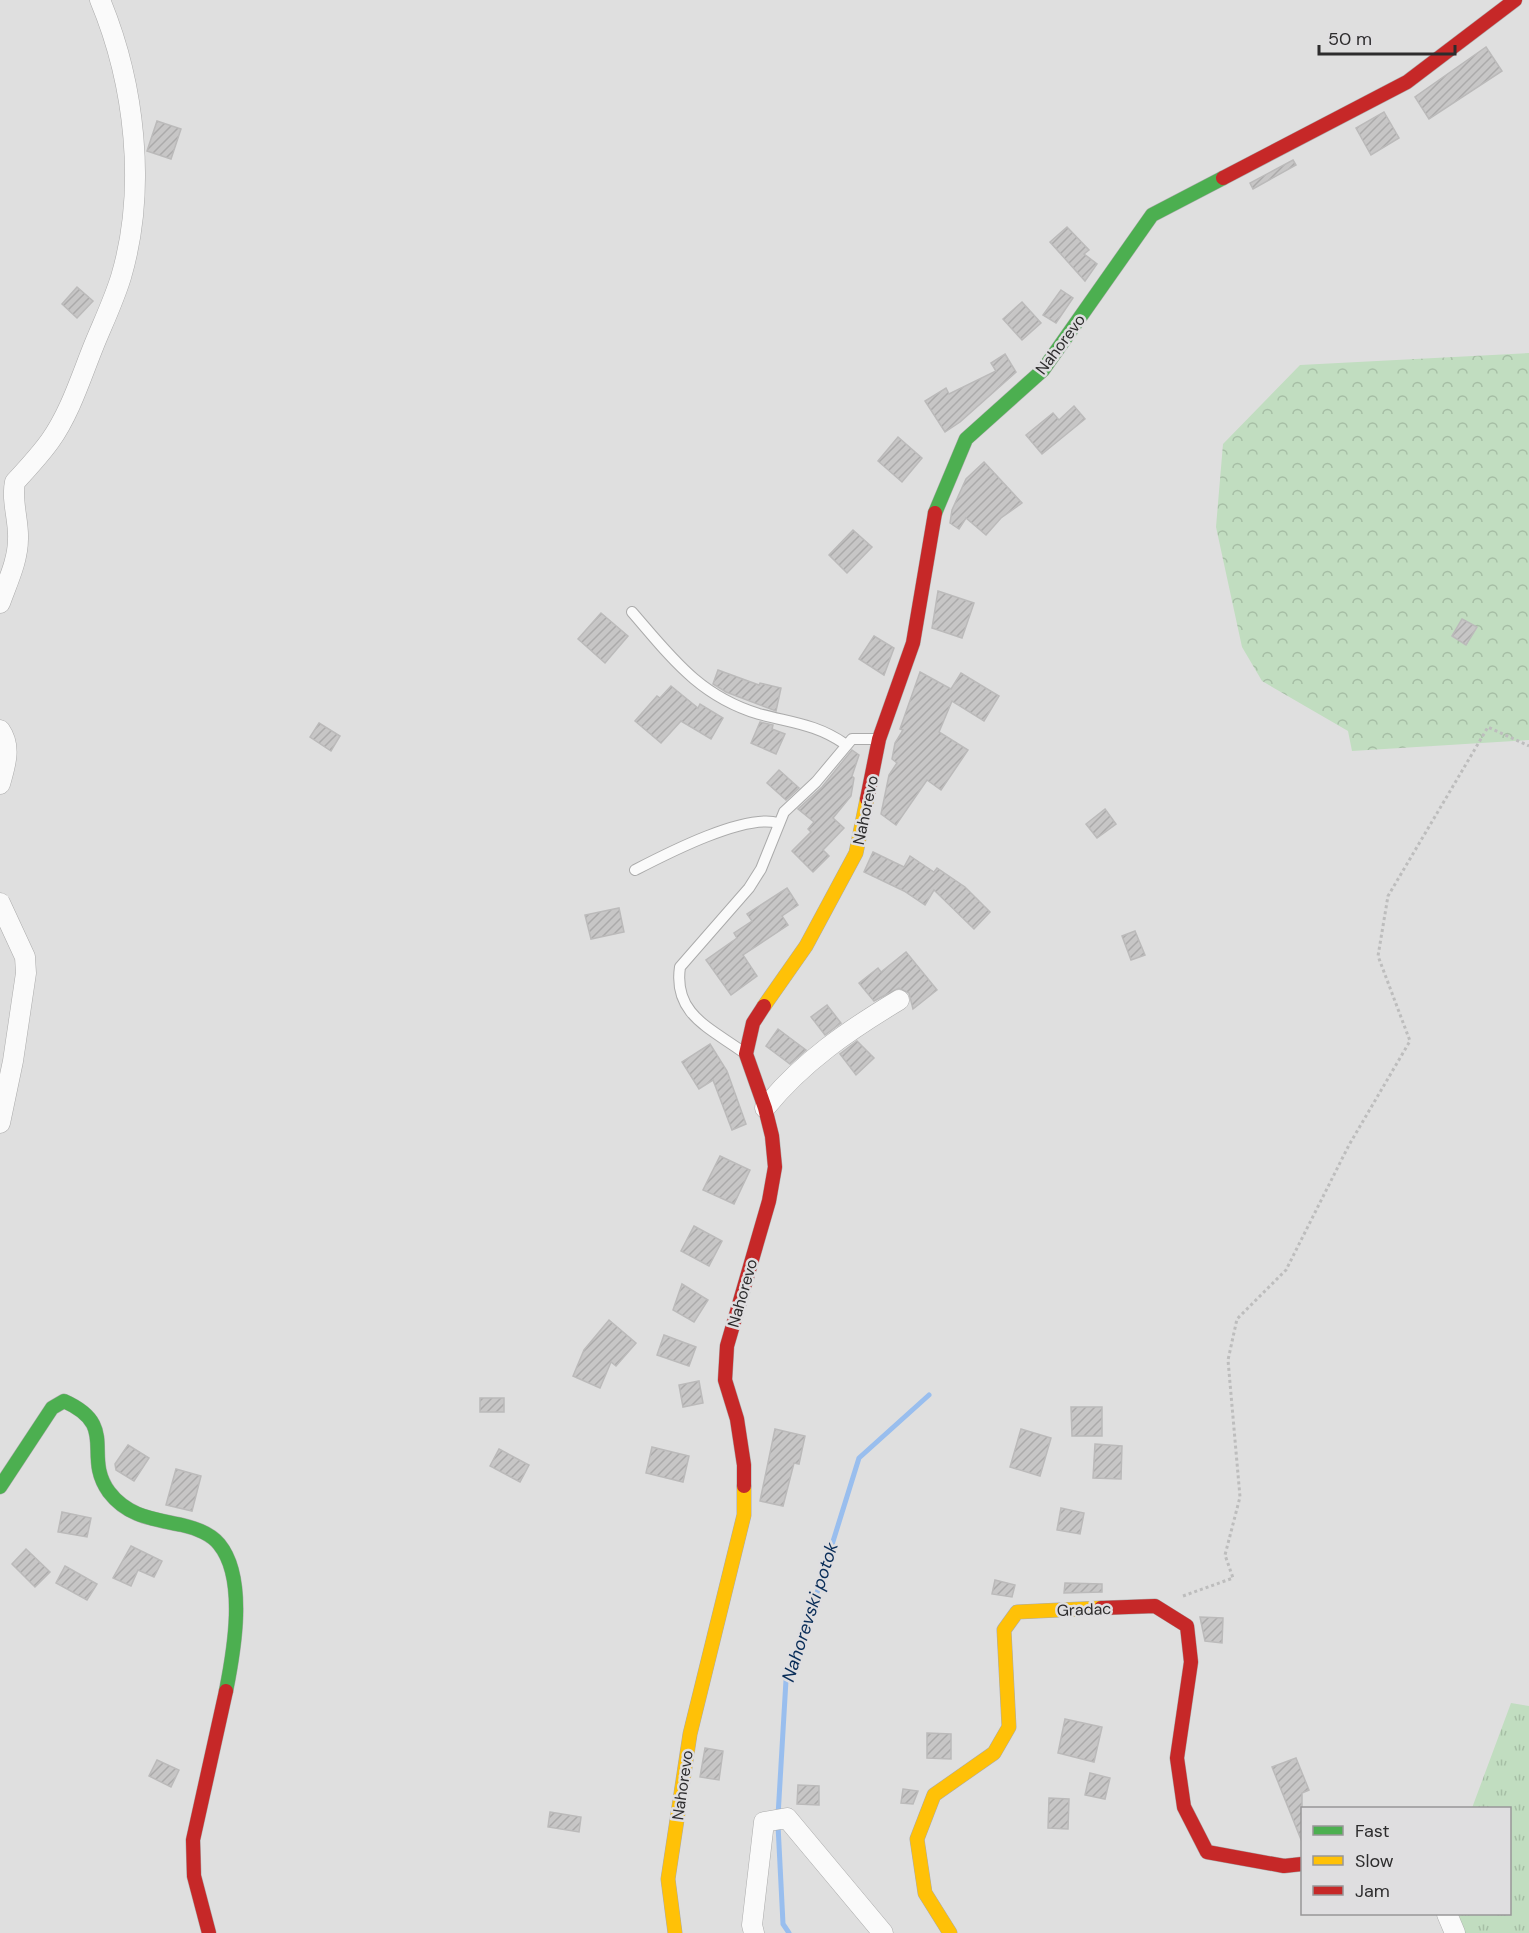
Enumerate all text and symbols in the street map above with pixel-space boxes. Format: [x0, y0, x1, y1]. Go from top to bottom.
scale bar [1319, 18, 1456, 56]
text: 50 m [1328, 27, 1372, 51]
street label: Nahorevo [1031, 310, 1090, 379]
street label: Nahorevo [848, 774, 883, 847]
street label: Nahorevo [723, 1256, 762, 1330]
water label: Nahorevski potok [776, 1538, 844, 1685]
street label: Gradac [1056, 1598, 1112, 1621]
street label: Nahorevo [667, 1749, 698, 1821]
legend [1301, 1807, 1511, 1915]
text: Fast [1355, 1819, 1390, 1843]
text: Slow [1355, 1849, 1394, 1873]
text: Jam [1355, 1879, 1390, 1903]

